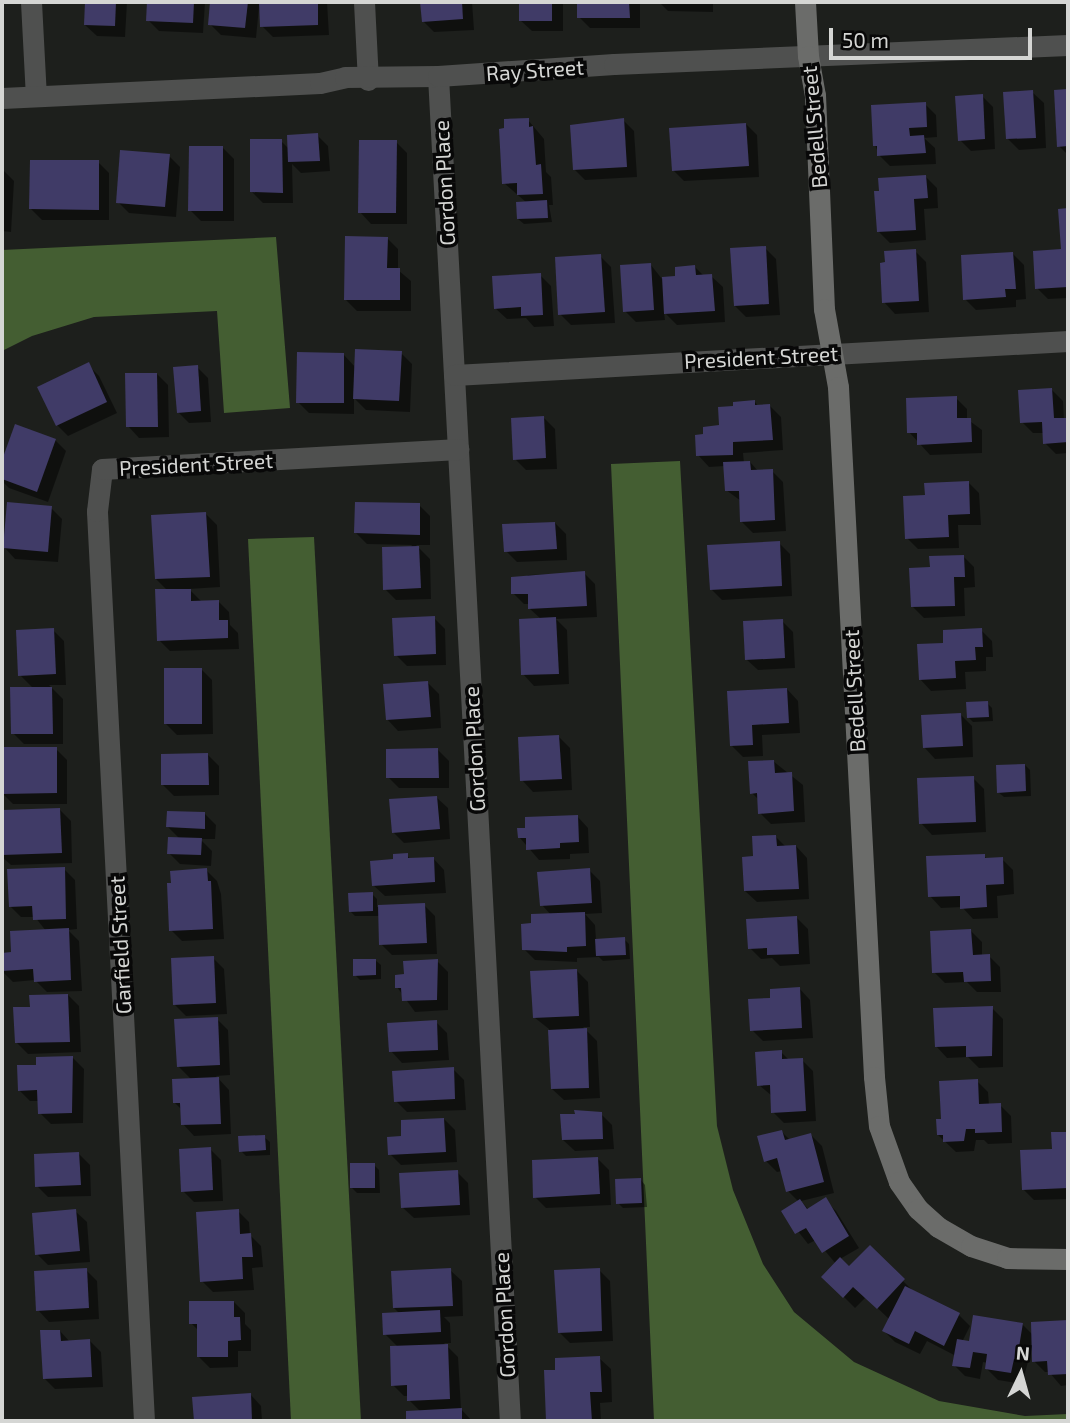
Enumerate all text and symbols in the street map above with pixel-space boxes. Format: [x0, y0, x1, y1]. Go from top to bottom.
scale bar [832, 14, 1035, 58]
text: 50 m [842, 27, 889, 52]
street label: Ray Street [485, 54, 585, 86]
street label: Bedell Street [796, 65, 832, 189]
street label: Gordon Place [428, 120, 460, 246]
street label: President Street [683, 340, 839, 374]
street label: President Street [118, 447, 274, 481]
street label: Bedell Street [838, 629, 870, 753]
street label: Gordon Place [458, 686, 490, 812]
street label: Garfield Street [104, 875, 136, 1015]
street label: Gordon Place [488, 1252, 520, 1378]
north arrow [986, 1339, 1056, 1409]
text: N [1015, 1341, 1031, 1365]

